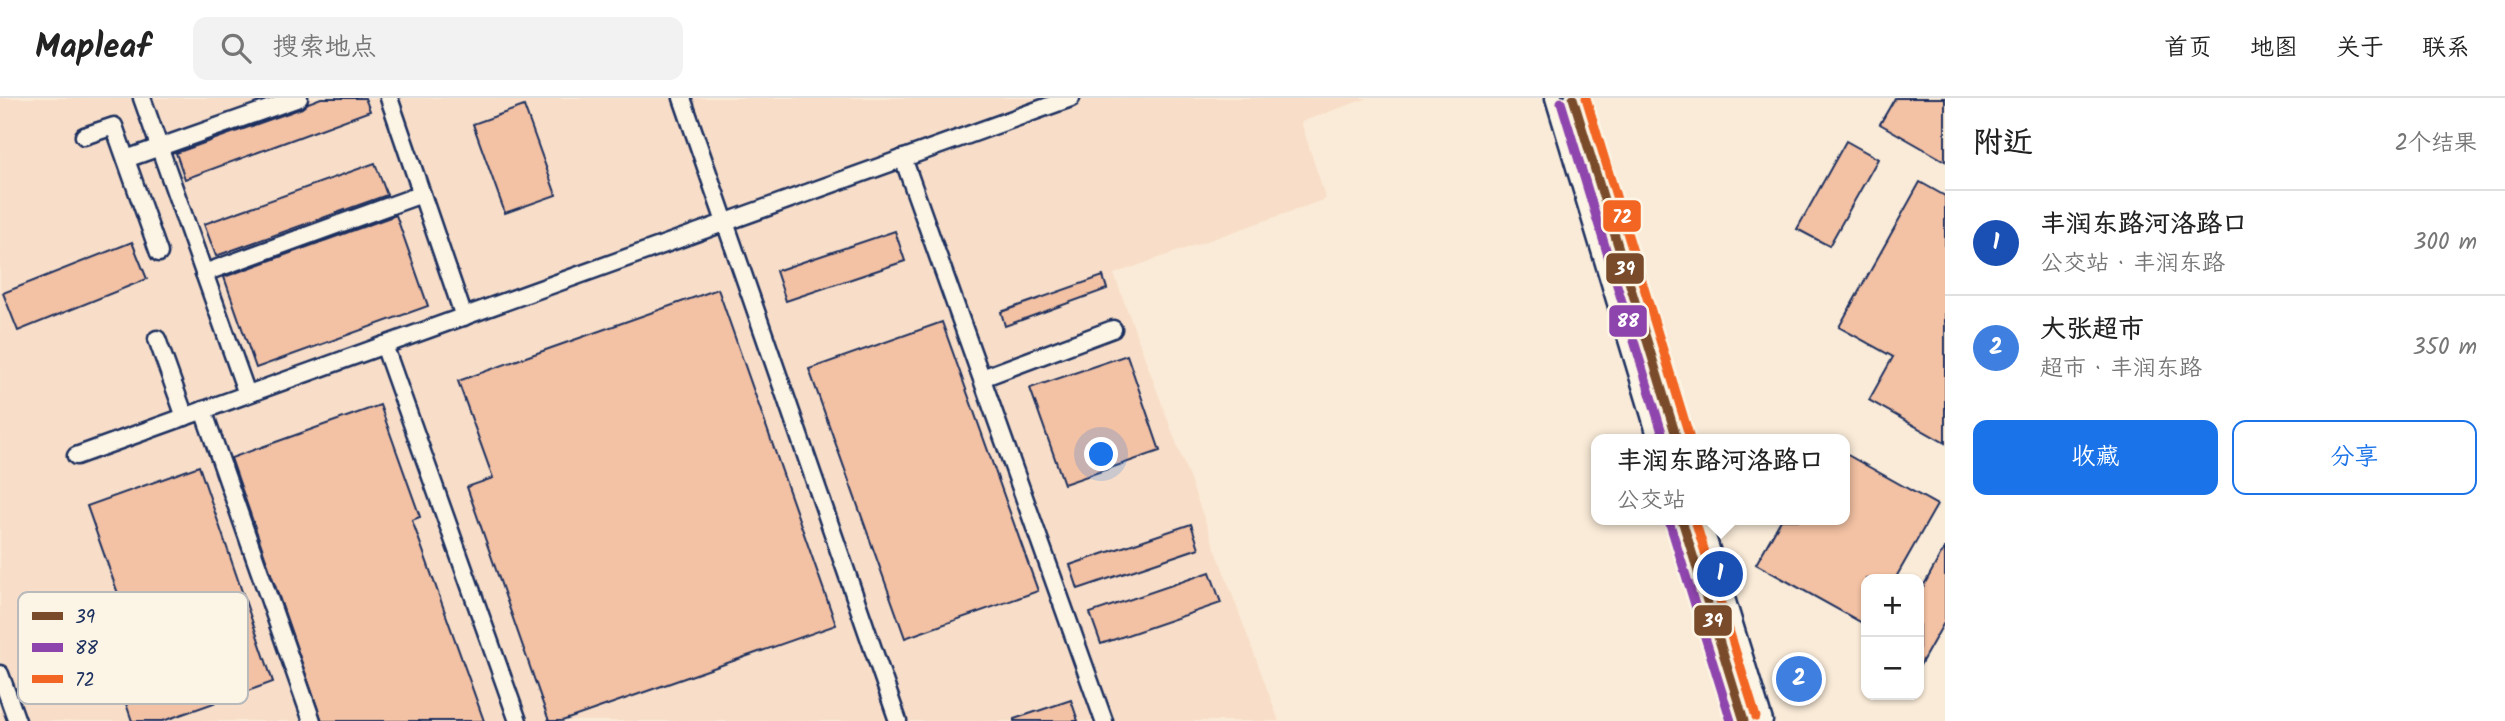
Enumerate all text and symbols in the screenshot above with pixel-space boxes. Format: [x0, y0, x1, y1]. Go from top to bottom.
search box [193, 17, 683, 80]
text: Mapleaf [35, 22, 151, 75]
text: 搜索地点 [273, 27, 377, 69]
icon: search [217, 29, 255, 67]
text: 首页 [2164, 29, 2212, 68]
text: 地图 [2250, 29, 2298, 68]
text: 关于 [2336, 29, 2384, 68]
text: 联系 [2422, 29, 2470, 68]
text: 附近 [1973, 120, 2033, 168]
text: 2个结果 [2395, 126, 2477, 162]
line badge: 72 [1602, 199, 1642, 233]
text: 72 [1612, 203, 1632, 233]
text: 丰润东路河洛路口 [2040, 204, 2248, 246]
text: 1 [1993, 225, 1999, 261]
text: 300 m [2413, 225, 2477, 261]
text: 公交站 · 丰润东路 [2040, 246, 2225, 282]
line badge: 39 [1605, 252, 1645, 285]
text: 39 [1614, 255, 1635, 285]
line badge: 88 [1608, 304, 1648, 338]
text: 88 [1617, 307, 1640, 337]
text: 大张超市 [2040, 309, 2144, 351]
text: 2 [1989, 330, 2003, 366]
text: 350 m [2412, 330, 2477, 366]
text: 超市 · 丰润东路 [2040, 351, 2202, 387]
button: 收藏 [1973, 420, 2218, 495]
button: 分享 [2232, 420, 2477, 495]
popup [1591, 434, 1850, 525]
your location [1084, 437, 1118, 471]
text: 丰润东路河洛路口 [1616, 441, 1825, 483]
text: 公交站 [1616, 483, 1685, 519]
pin: 1 [1697, 548, 1743, 600]
map controls [1861, 574, 1924, 700]
button: + [1861, 574, 1924, 637]
legend [18, 592, 248, 704]
text: 39 [75, 603, 95, 633]
line badge: 39 [1693, 604, 1733, 637]
text: 39 [1702, 607, 1723, 637]
text: 88 [75, 634, 98, 664]
button: − [1861, 637, 1924, 700]
pin: 2 [1776, 653, 1822, 705]
text: 72 [75, 666, 95, 696]

